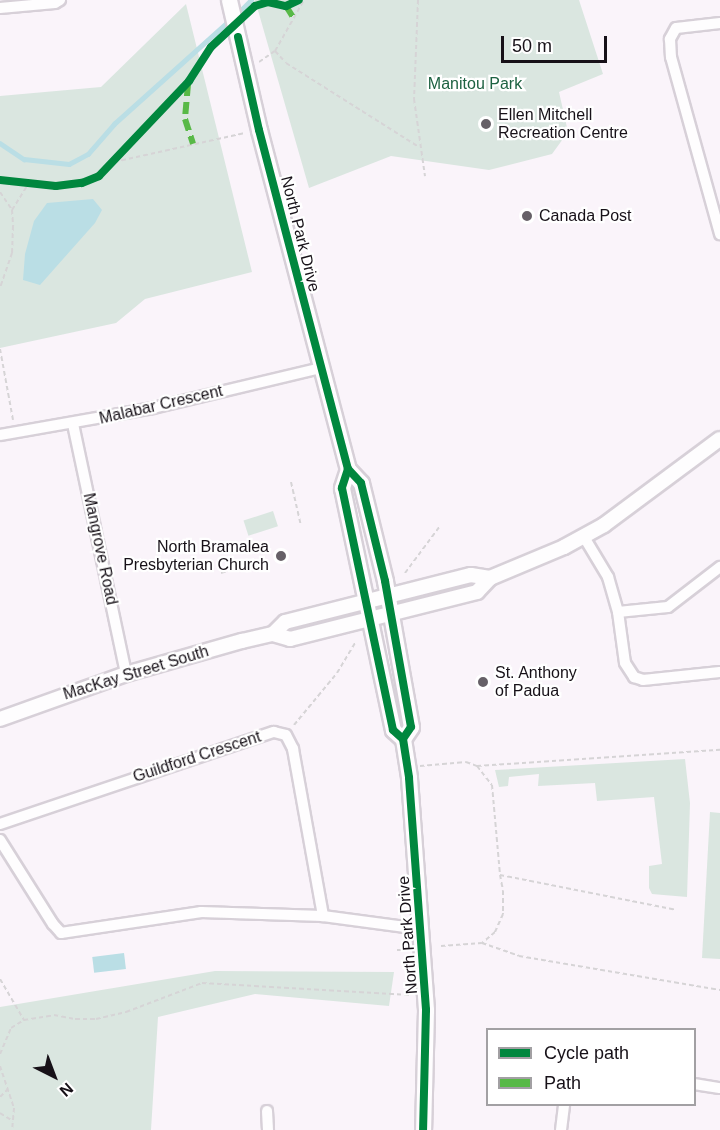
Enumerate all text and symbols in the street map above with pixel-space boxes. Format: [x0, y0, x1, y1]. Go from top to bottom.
scale bar [504, 24, 610, 62]
text: 50 m [512, 36, 552, 56]
park label: Manitou Park [428, 74, 522, 94]
place label: Ellen Mitchell Recreation Centre [498, 105, 628, 143]
marker: Ellen Mitchell Recreation Centre [479, 117, 493, 131]
street label: North Park Drive [276, 174, 324, 294]
place label: Canada Post [539, 206, 632, 226]
marker: Canada Post [520, 209, 534, 223]
street label: Malabar Crescent [97, 381, 225, 429]
street label: Mangrove Road [79, 491, 121, 607]
place label: North Bramalea Presbyterian Church [123, 537, 269, 575]
marker: North Bramalea Presbyterian Church [274, 549, 288, 563]
street label: MacKay Street South [61, 642, 211, 704]
place label: St. Anthony of Padua [495, 663, 578, 701]
marker: St. Anthony of Padua [476, 675, 490, 689]
street label: Guildford Crescent [131, 727, 263, 787]
street label: North Park Drive [394, 875, 422, 995]
legend [486, 1028, 696, 1106]
text: Cycle path [544, 1043, 629, 1063]
north arrow [24, 1046, 84, 1106]
text: Path [544, 1073, 581, 1093]
text: N [56, 1080, 76, 1100]

